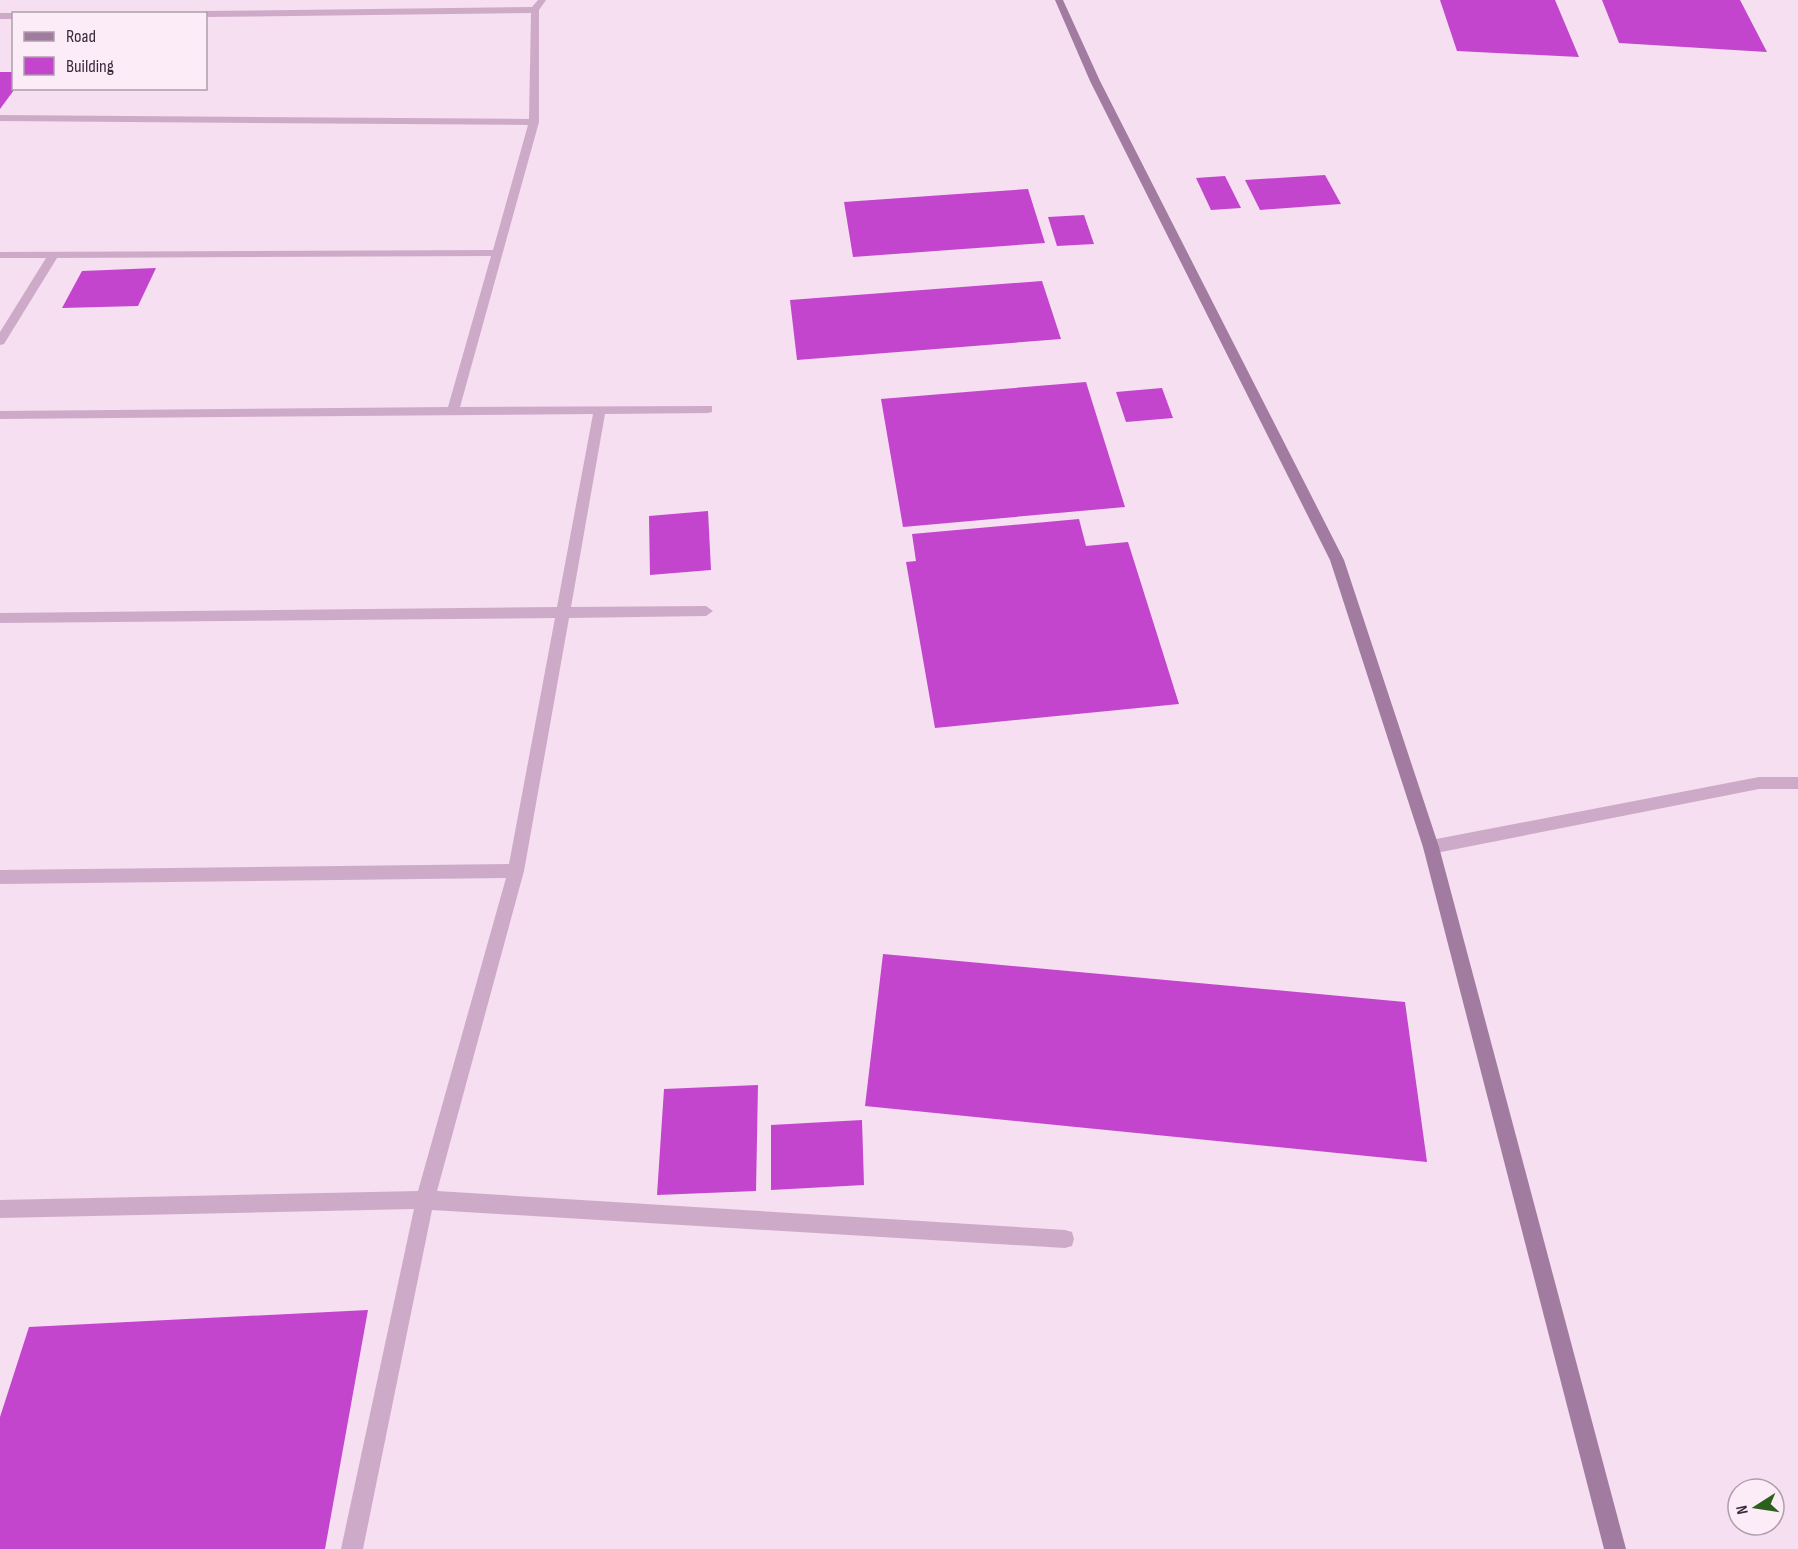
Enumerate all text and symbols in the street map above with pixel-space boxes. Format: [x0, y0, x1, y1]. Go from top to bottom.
legend [12, 12, 207, 90]
text: Road [66, 26, 96, 47]
text: Building [66, 56, 114, 77]
north arrow [1726, 1477, 1786, 1537]
text: N [1733, 1504, 1753, 1516]

